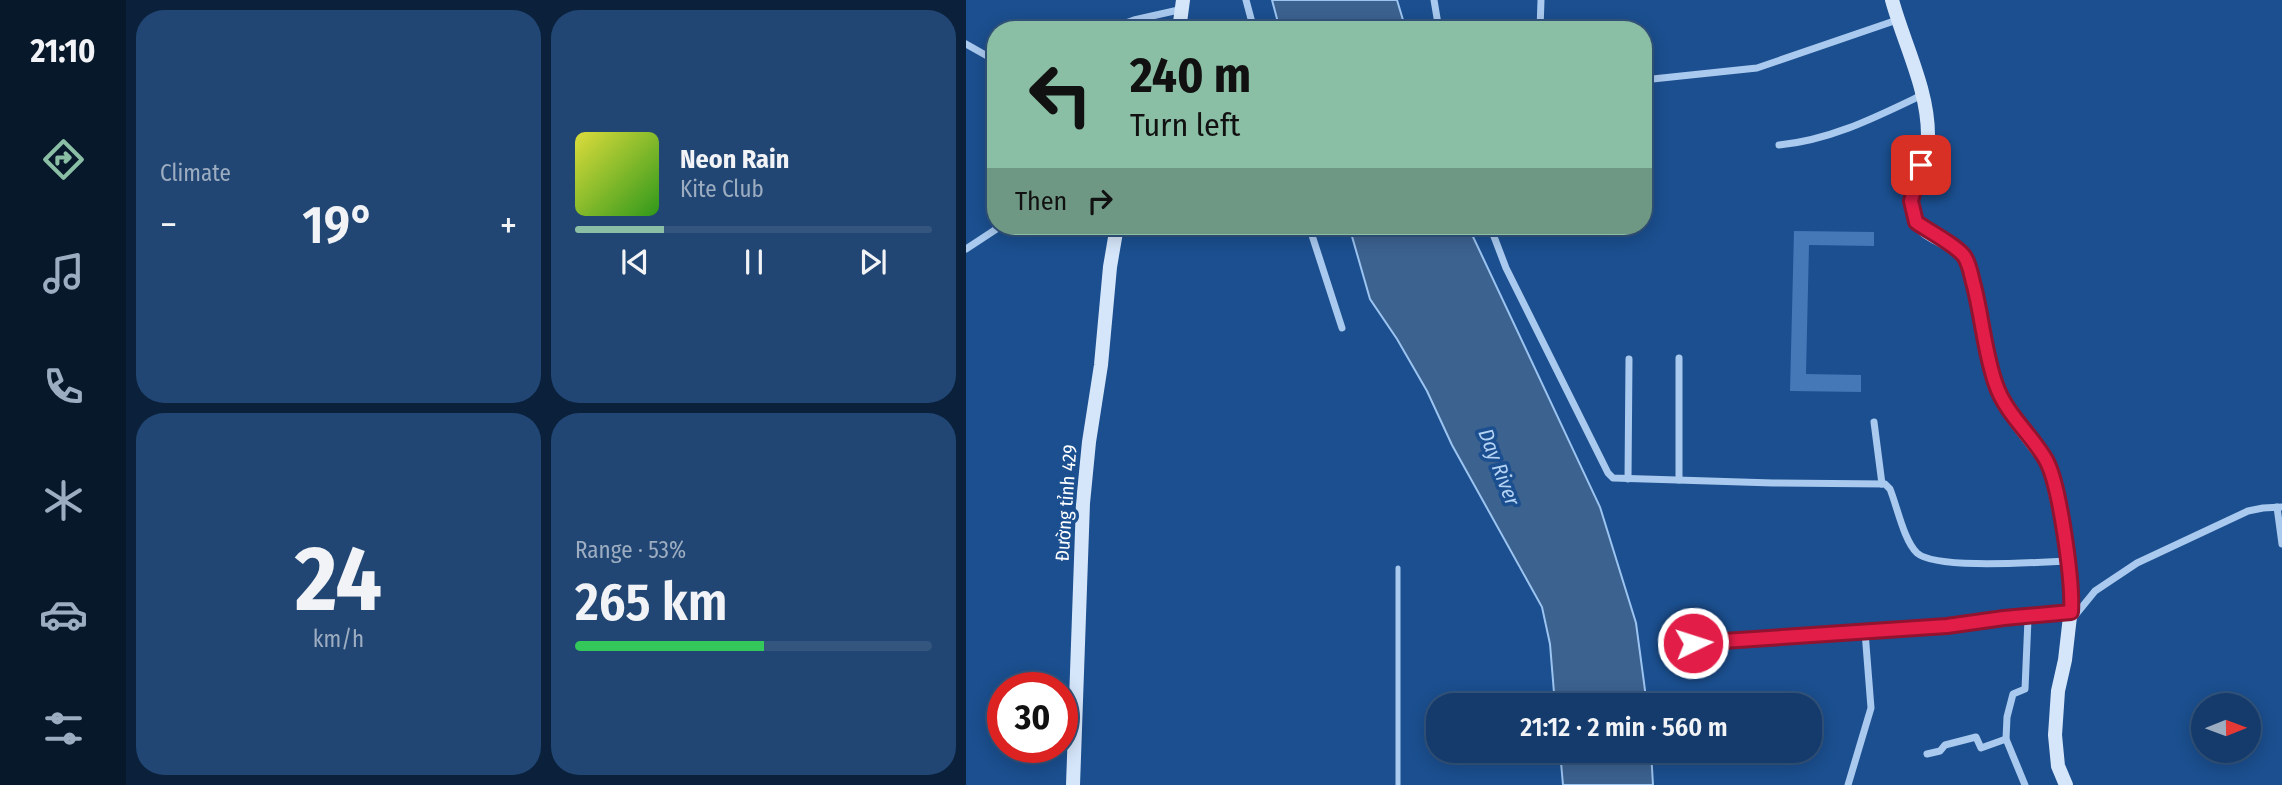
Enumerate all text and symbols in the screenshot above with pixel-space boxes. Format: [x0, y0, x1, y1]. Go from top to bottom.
text: 21:10 [30, 32, 96, 70]
text: 240 m [1130, 46, 1251, 105]
icon: left [1015, 49, 1106, 140]
text: Turn left [1130, 106, 1240, 144]
icon: directions [39, 135, 88, 184]
pin [1891, 135, 1951, 195]
text: Neon Rain [680, 144, 789, 175]
icon: arrive [1902, 146, 1940, 184]
text: Climate [160, 159, 231, 187]
text: Kite Club [680, 175, 764, 203]
icon: right [1081, 182, 1119, 220]
text: Then [1015, 186, 1067, 217]
text: 19° [302, 194, 375, 257]
text: − [160, 202, 177, 248]
text: + [500, 202, 517, 248]
icon: previous [616, 243, 654, 281]
icon: pause [735, 243, 773, 281]
icon: next [854, 243, 892, 281]
icon: music [39, 249, 88, 298]
icon: phone [39, 362, 88, 411]
water label: Day River [1472, 425, 1526, 510]
street label: Đường tỉnh 429 [1050, 444, 1082, 562]
icon: climate [39, 476, 88, 525]
text: 24 [295, 525, 382, 634]
text: Range · 53% [575, 536, 686, 564]
text: 265 km [575, 571, 727, 634]
icon: car [39, 590, 88, 639]
position arrow [1656, 606, 1730, 680]
text: km/h [313, 625, 364, 653]
speed limit sign: 30 [987, 672, 1078, 763]
north arrow [2191, 693, 2261, 763]
map controls [2191, 693, 2261, 763]
icon: filters [39, 704, 88, 753]
text: 21:12 · 2 min · 560 m [1520, 712, 1728, 743]

